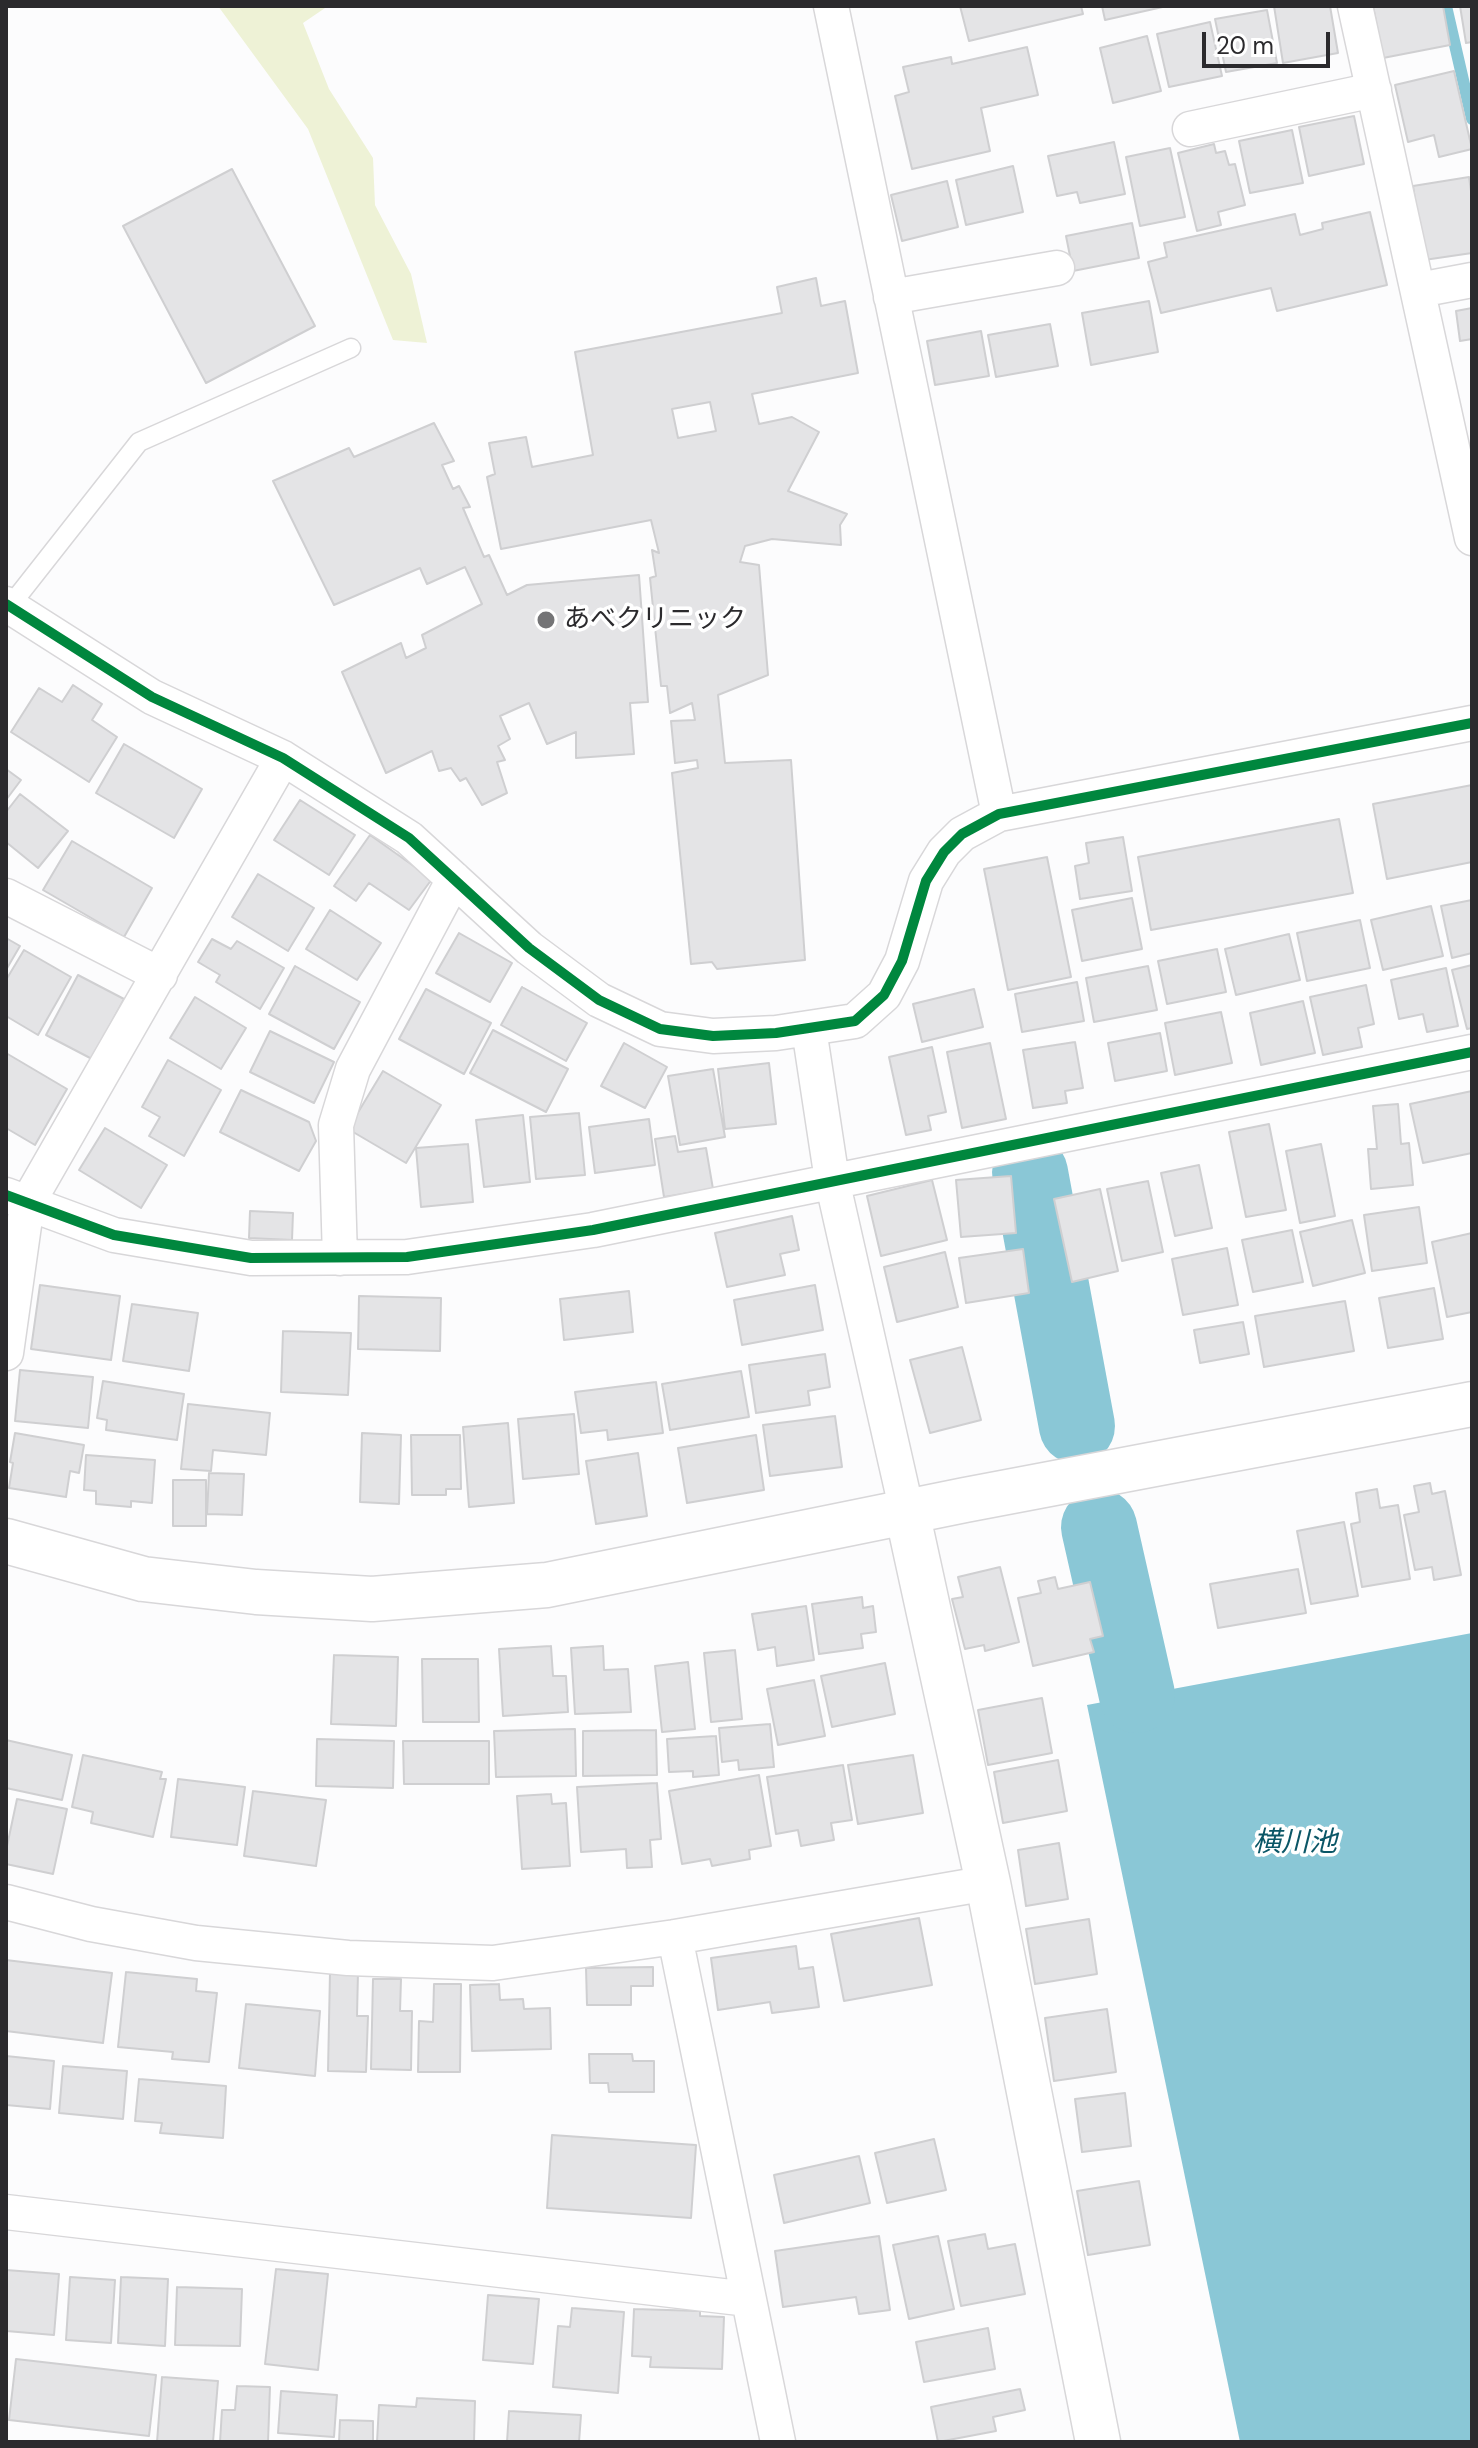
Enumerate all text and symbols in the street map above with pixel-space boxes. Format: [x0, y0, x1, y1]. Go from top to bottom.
scale bar [1206, 16, 1334, 66]
text: 20 m [1216, 30, 1274, 61]
place label: あべクリニック [564, 604, 746, 636]
marker: あべクリニック [535, 609, 557, 631]
water label: 横川池 [1253, 1827, 1337, 1861]

